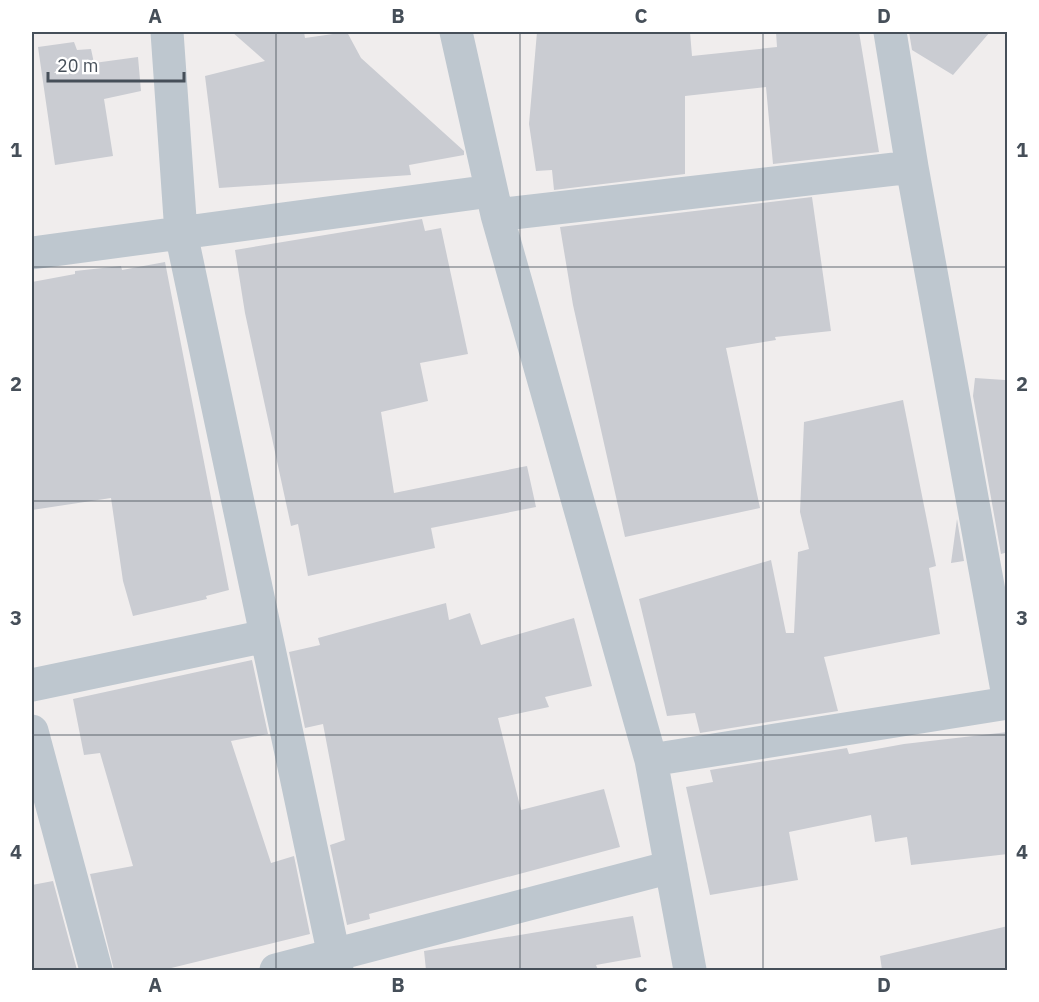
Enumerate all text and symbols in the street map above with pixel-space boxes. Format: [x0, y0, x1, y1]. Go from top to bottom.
text: A [148, 2, 162, 29]
text: B [391, 2, 405, 29]
text: C [634, 2, 648, 29]
text: D [877, 2, 891, 29]
scale bar [48, 45, 184, 83]
text: 20 m [57, 54, 99, 77]
text: 1 [10, 136, 22, 163]
text: 1 [1016, 136, 1028, 163]
text: 2 [10, 370, 22, 397]
text: 2 [1016, 370, 1028, 397]
text: 3 [10, 604, 22, 631]
text: 3 [1016, 604, 1028, 631]
text: 4 [10, 838, 22, 865]
text: 4 [1016, 838, 1028, 865]
text: A [148, 971, 162, 998]
text: B [391, 971, 405, 998]
text: C [634, 971, 648, 998]
text: D [877, 971, 891, 998]

